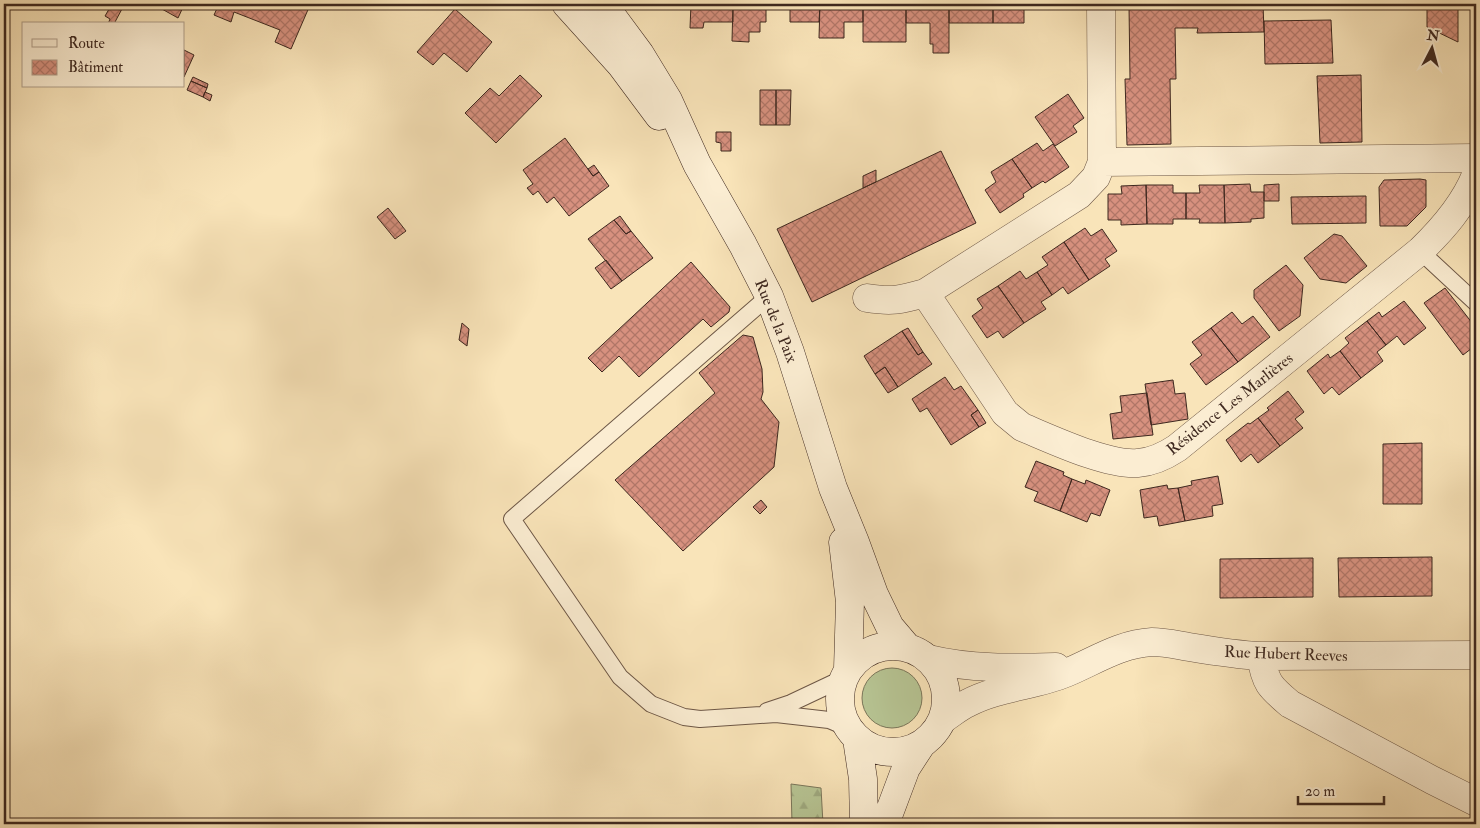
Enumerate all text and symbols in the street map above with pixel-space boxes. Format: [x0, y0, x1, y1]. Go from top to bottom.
legend [22, 22, 185, 88]
north arrow [1408, 22, 1458, 72]
text: N [1425, 26, 1441, 45]
text: Route [68, 34, 105, 53]
text: Bâtiment [68, 58, 123, 77]
street label: Rue de la Paix [750, 276, 802, 366]
street label: Résidence Les Marlières [1163, 348, 1297, 460]
street label: Rue Hubert Reeves [1224, 642, 1348, 666]
scale bar [1298, 773, 1384, 805]
text: 20 m [1305, 782, 1335, 801]

